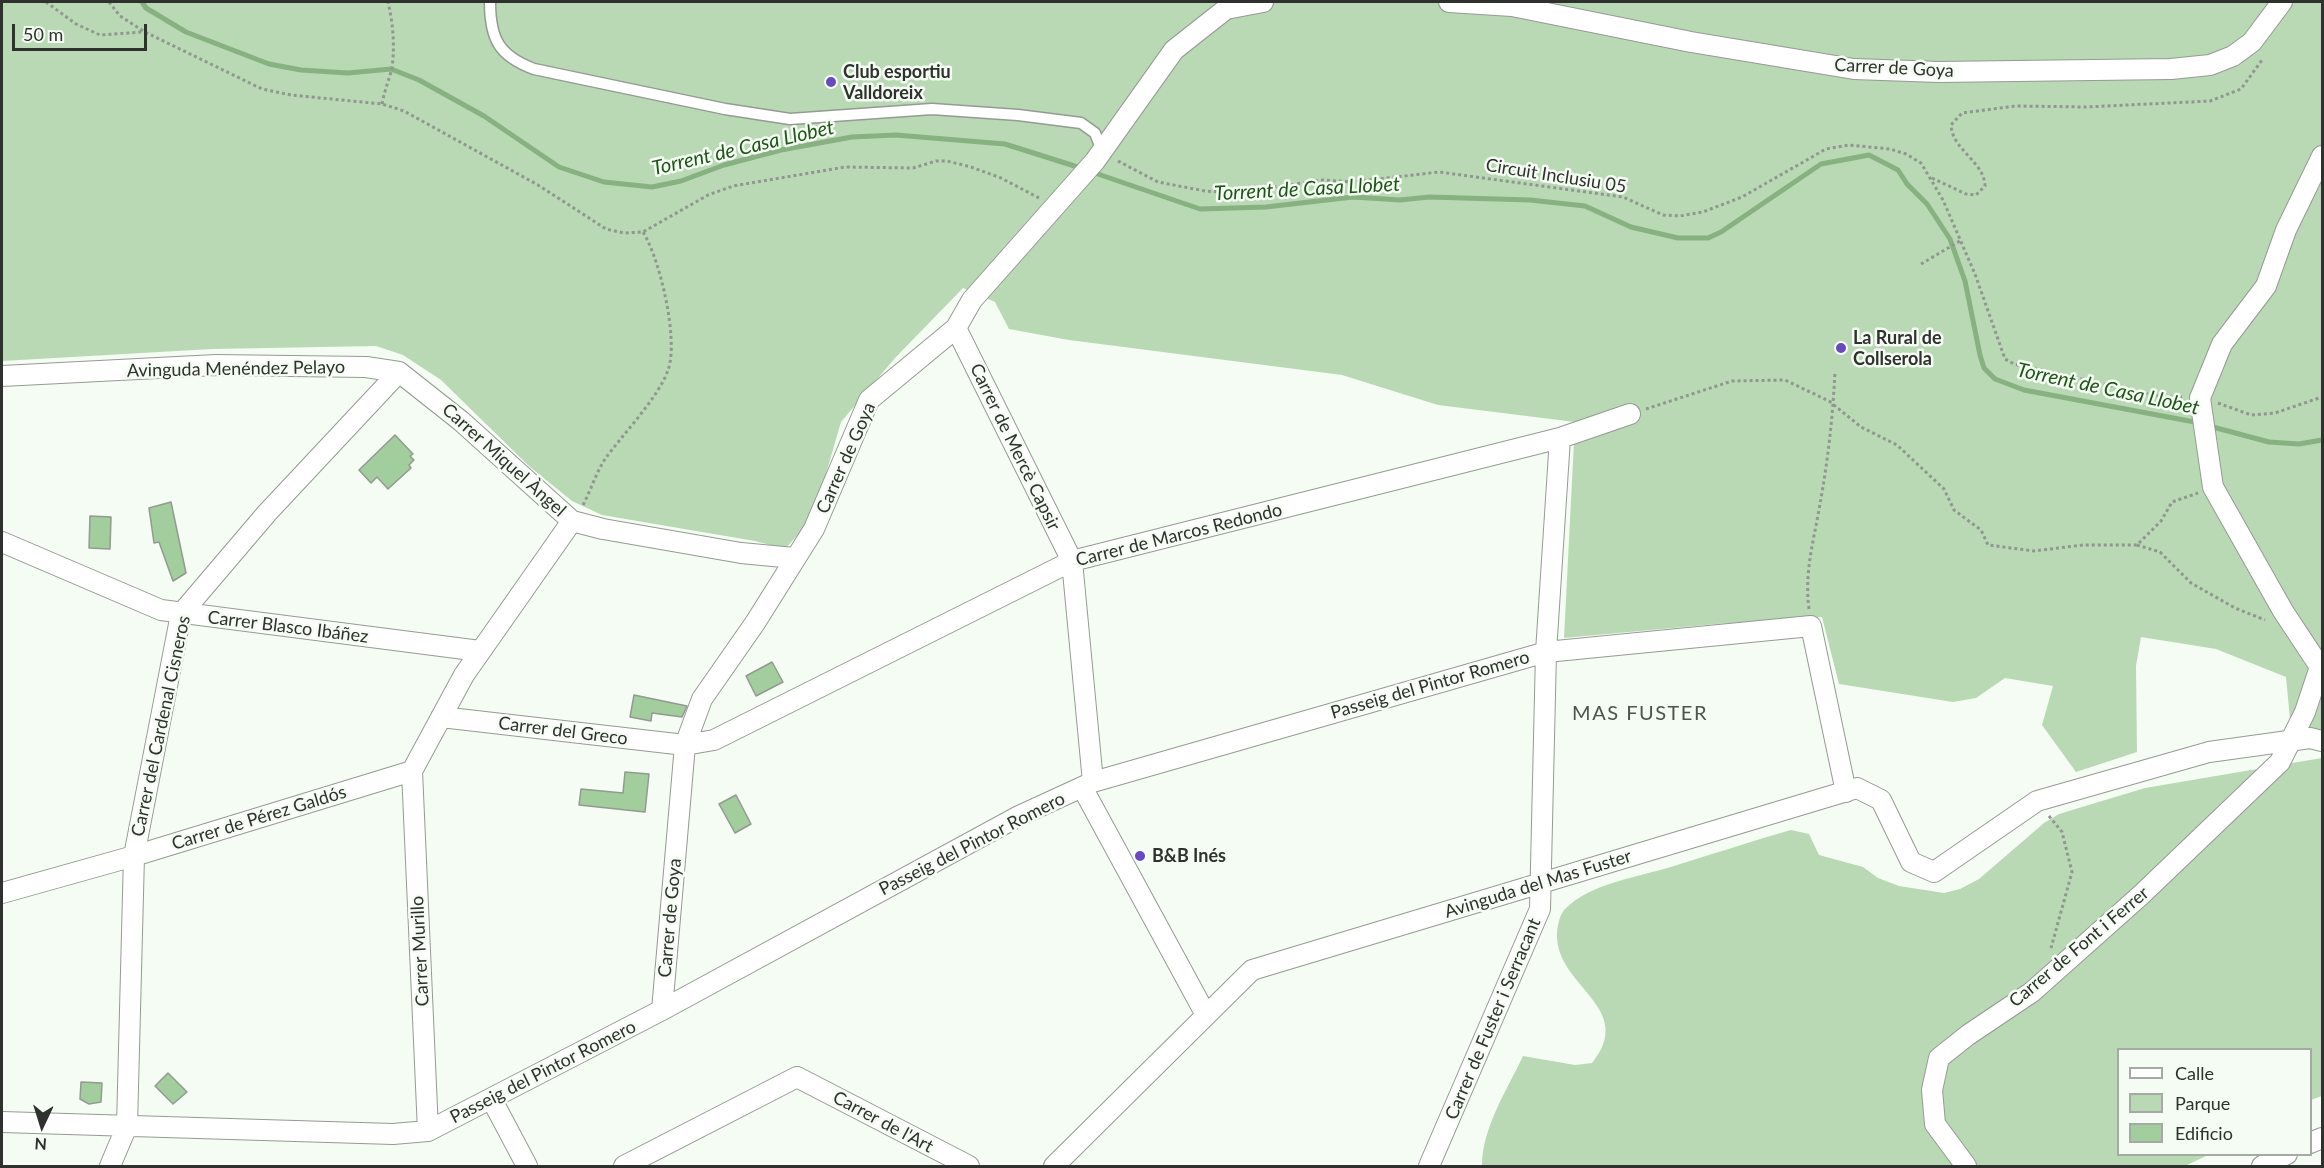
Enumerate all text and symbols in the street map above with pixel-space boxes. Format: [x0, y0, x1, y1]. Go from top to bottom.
scale bar [15, 12, 150, 50]
text: 50 m [23, 23, 63, 45]
street label: Carrer de Goya [1834, 54, 1954, 82]
place label: Club esportiu Valldoreix [843, 61, 951, 104]
marker: Club esportiu Valldoreix [824, 75, 838, 89]
water label: Torrent de Casa Llobet [650, 115, 836, 181]
street label: Circuit Inclusiu 05 [1484, 154, 1628, 198]
water label: Torrent de Casa Llobet [1213, 172, 1401, 206]
place label: La Rural de Collserola [1853, 327, 1942, 370]
marker: La Rural de Collserola [1834, 341, 1848, 355]
street label: Avinguda Menéndez Pelayo [127, 356, 345, 382]
water label: Torrent de Casa Llobet [2015, 358, 2201, 420]
street label: Carrer de Mercè Capsir [965, 360, 1065, 534]
street label: Carrer Miquel Àngel [438, 399, 570, 521]
street label: Carrer de Goya [812, 399, 880, 517]
street label: Carrer de Marcos Redondo [1074, 499, 1284, 571]
street label: Carrer Blasco Ibáñez [206, 606, 370, 648]
street label: Carrer del Cardenal Cisneros [127, 614, 195, 838]
street label: Passeig del Pintor Romero [1328, 646, 1532, 724]
district label: MAS FUSTER [1572, 702, 1708, 726]
street label: Carrer del Greco [497, 712, 629, 750]
street label: Carrer de Pérez Galdós [169, 781, 349, 855]
street label: Passeig del Pintor Romero [875, 788, 1069, 900]
place label: B&B Inés [1152, 845, 1226, 867]
street label: Avinguda del Mas Fuster [1442, 845, 1634, 923]
marker: B&B Inés [1133, 849, 1147, 863]
street label: Carrer de Goya [654, 858, 686, 978]
street label: Carrer de Font i Ferrer [2005, 882, 2153, 1012]
street label: Carrer Murillo [406, 895, 434, 1007]
street label: Carrer de Fuster i Serracant [1441, 915, 1545, 1123]
street label: Passeig del Pintor Romero [446, 1016, 640, 1128]
legend [2117, 1048, 2312, 1156]
text: Calle [2175, 1062, 2214, 1084]
street label: Carrer de l'Art [829, 1086, 937, 1158]
text: Parque [2175, 1092, 2230, 1114]
north arrow [12, 1096, 72, 1156]
text: Edificio [2175, 1122, 2233, 1144]
text: N [34, 1135, 48, 1154]

